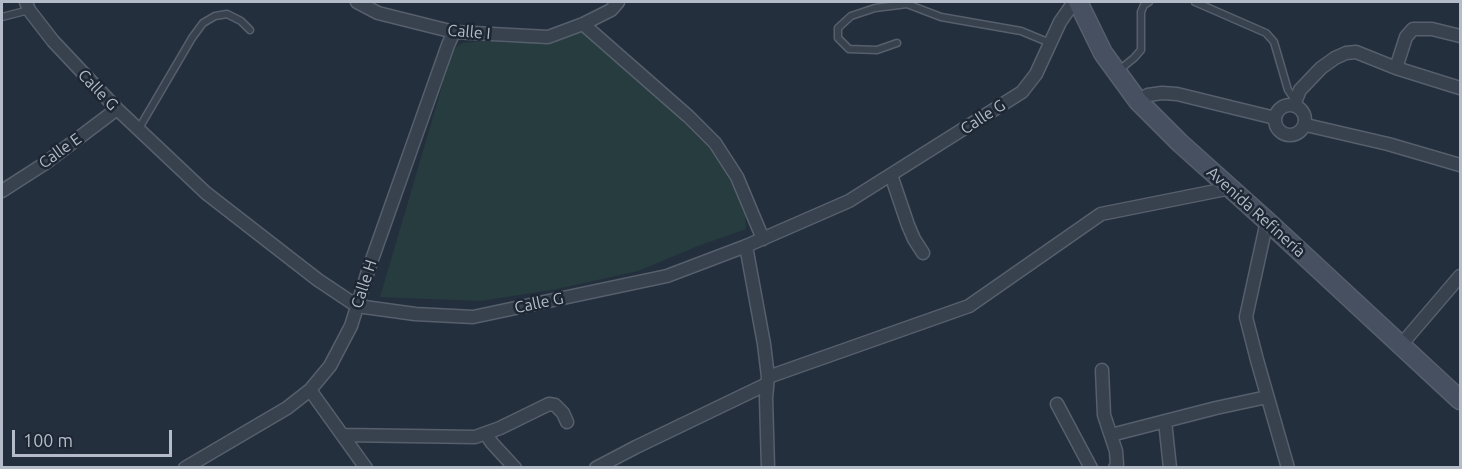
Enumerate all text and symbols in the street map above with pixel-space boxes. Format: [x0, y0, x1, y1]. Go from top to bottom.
street label: Calle I [447, 21, 491, 43]
street label: Calle G [74, 66, 122, 114]
street label: Calle G [957, 95, 1009, 139]
street label: Calle E [35, 129, 85, 173]
street label: Avenida Refinería [1203, 163, 1309, 261]
street label: Calle H [347, 257, 381, 311]
street label: Calle G [513, 288, 565, 318]
scale bar [15, 418, 176, 456]
text: 100 m [23, 430, 73, 450]

